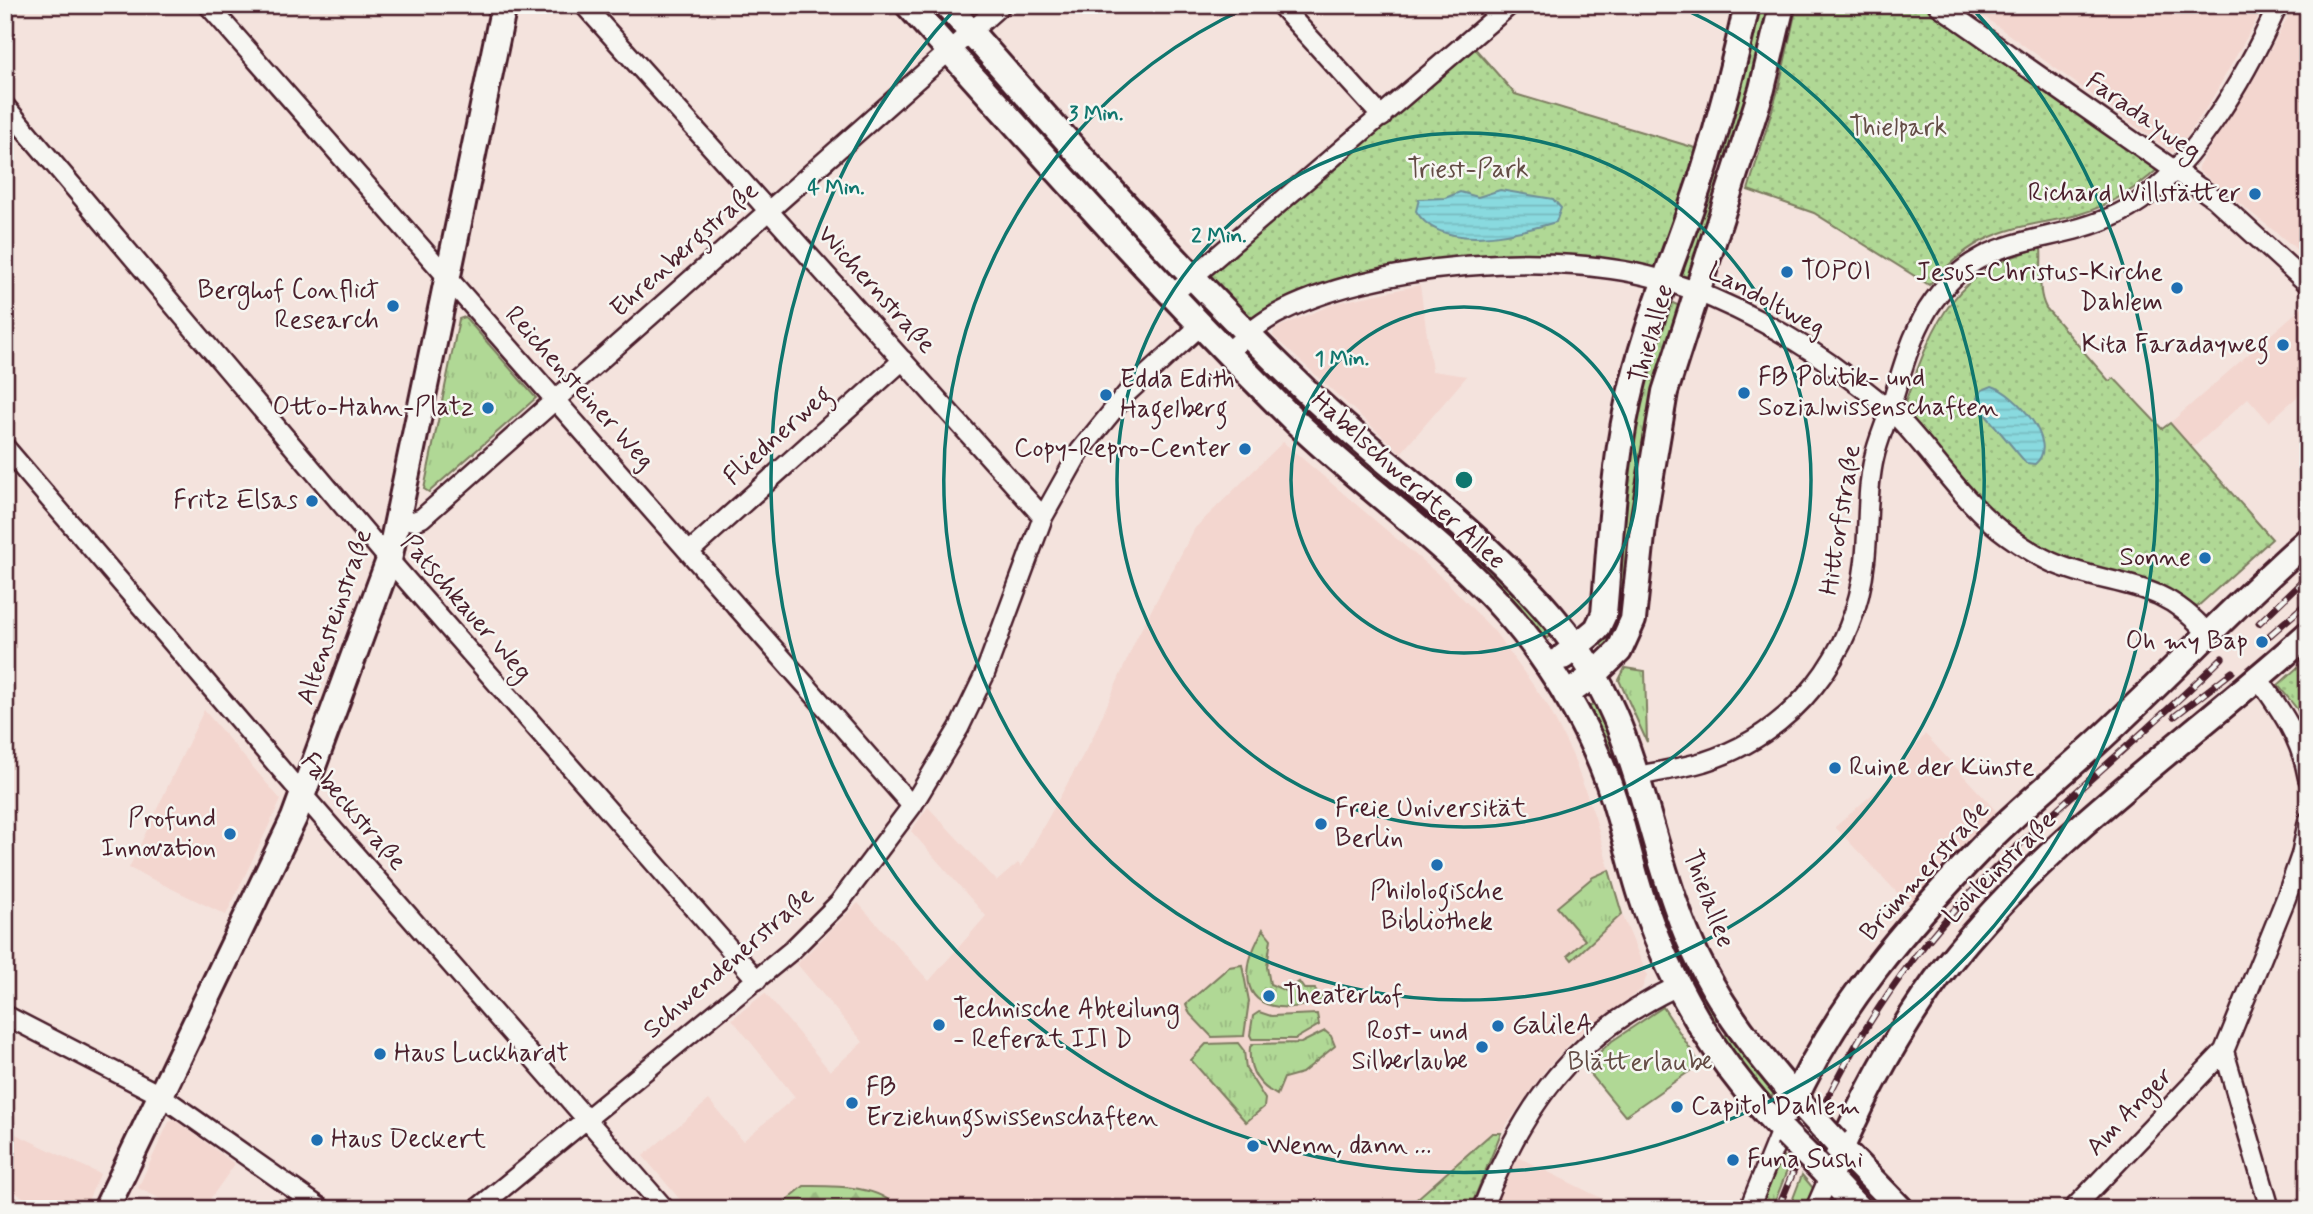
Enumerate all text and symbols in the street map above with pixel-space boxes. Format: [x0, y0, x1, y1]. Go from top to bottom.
street label: Faradayweg [2077, 65, 2207, 171]
text: 3 Min. [1069, 100, 1123, 128]
park label: Thielpark [1849, 111, 1947, 145]
park label: Triest-Park [1407, 153, 1529, 187]
street label: Ehrenbergstraße [604, 174, 769, 328]
text: 4 Min. [807, 174, 865, 202]
place label: Richard Willstätter [2028, 177, 2241, 211]
marker: Richard Willstätter [2247, 186, 2263, 202]
street label: Wichernstraße [809, 218, 943, 362]
text: 2 Min. [1191, 222, 1247, 250]
street label: Landoltweg [1701, 255, 1831, 345]
place label: TOPOI [1801, 255, 1871, 289]
place label: Jesus-Christus-Kirche Dahlem [1915, 256, 2163, 320]
marker: TOPOI [1779, 264, 1795, 280]
place label: Berghof Conflict Research [198, 274, 379, 338]
street label: Thielallee [1622, 280, 1682, 388]
marker: Jesus-Christus-Kirche Dahlem [2169, 280, 2185, 296]
marker: Berghof Conflict Research [385, 298, 401, 314]
street label: Reichensteiner Weg [496, 299, 662, 477]
place label: Kita Faradayweg [2081, 328, 2269, 365]
marker: Kita Faradayweg [2275, 337, 2291, 353]
text: 1 Min. [1315, 345, 1369, 373]
place label: FB Politik- und Sozialwissenschaften [1758, 361, 1998, 425]
place label: Edda Edith Hagelberg [1120, 363, 1235, 430]
street label: Fliednerweg [717, 378, 841, 496]
street label: Habelschwerdter Allee [1303, 384, 1513, 578]
marker: FB Politik- und Sozialwissenschaften [1736, 385, 1752, 401]
marker: Edda Edith Hagelberg [1098, 387, 1114, 403]
place label: Otto-Hahn-Platz [272, 391, 474, 425]
marker: Otto-Hahn-Platz [480, 400, 496, 416]
place label: Copy-Repro-Center [1014, 432, 1231, 466]
marker: Copy-Repro-Center [1237, 441, 1253, 457]
street label: Hittorfstraße [1812, 442, 1870, 598]
centre of rings [1452, 468, 1476, 492]
place label: Fritz Elsas [173, 484, 298, 518]
marker: Fritz Elsas [304, 493, 320, 509]
street label: Altensteinstraße [289, 524, 381, 709]
street label: Patschkauer Weg [391, 527, 539, 690]
place label: Sonne [2120, 541, 2191, 575]
marker: Sonne [2197, 550, 2213, 566]
place label: Oh my Bap [2125, 625, 2248, 659]
marker: Oh my Bap [2254, 634, 2270, 650]
street label: Fabeckstraße [292, 746, 414, 878]
place label: Ruine der Künste [1849, 751, 2035, 785]
marker: Ruine der Künste [1827, 760, 1843, 776]
place label: Freie Universität Berlin [1335, 792, 1527, 856]
street label: Brümmerstraße [1853, 793, 1997, 949]
place label: Profund Innovation [101, 802, 216, 866]
street label: Löhleinstraße [1936, 804, 2064, 932]
marker: Freie Universität Berlin [1313, 816, 1329, 832]
marker: Profund Innovation [222, 826, 238, 842]
street label: Thielallee [1674, 845, 1742, 953]
marker: Philologische Bibliothek [1429, 857, 1445, 873]
place label: Philologische Bibliothek [1370, 875, 1504, 939]
street label: Schwendenerstraße [636, 879, 822, 1047]
place label: Theaterhof [1283, 979, 1403, 1013]
marker: Theaterhof [1261, 988, 1277, 1004]
place label: Technische Abteilung - Referat III D [953, 993, 1180, 1057]
place label: GalileA [1512, 1009, 1592, 1043]
place label: Rost- und Silberlaube [1351, 1015, 1468, 1079]
marker: Technische Abteilung - Referat III D [931, 1017, 947, 1033]
marker: GalileA [1490, 1018, 1506, 1034]
place label: Haus Luckhardt [394, 1037, 569, 1071]
marker: Rost- und Silberlaube [1474, 1039, 1490, 1055]
marker: Haus Luckhardt [372, 1046, 388, 1062]
park label: Blätterlaube [1567, 1046, 1713, 1080]
street label: Am Anger [2079, 1060, 2182, 1165]
place label: FB Erziehungswissenschaften [866, 1071, 1158, 1138]
place label: Capitol Dahlem [1691, 1090, 1861, 1124]
marker: FB Erziehungswissenschaften [844, 1095, 860, 1111]
marker: Capitol Dahlem [1669, 1099, 1685, 1115]
place label: Haus Deckert [331, 1123, 486, 1157]
place label: Wenn, dann … [1267, 1129, 1432, 1163]
marker: Haus Deckert [309, 1132, 325, 1148]
marker: Wenn, dann … [1245, 1138, 1261, 1154]
place label: Funa Sushi [1747, 1143, 1863, 1177]
marker: Funa Sushi [1725, 1152, 1741, 1168]

